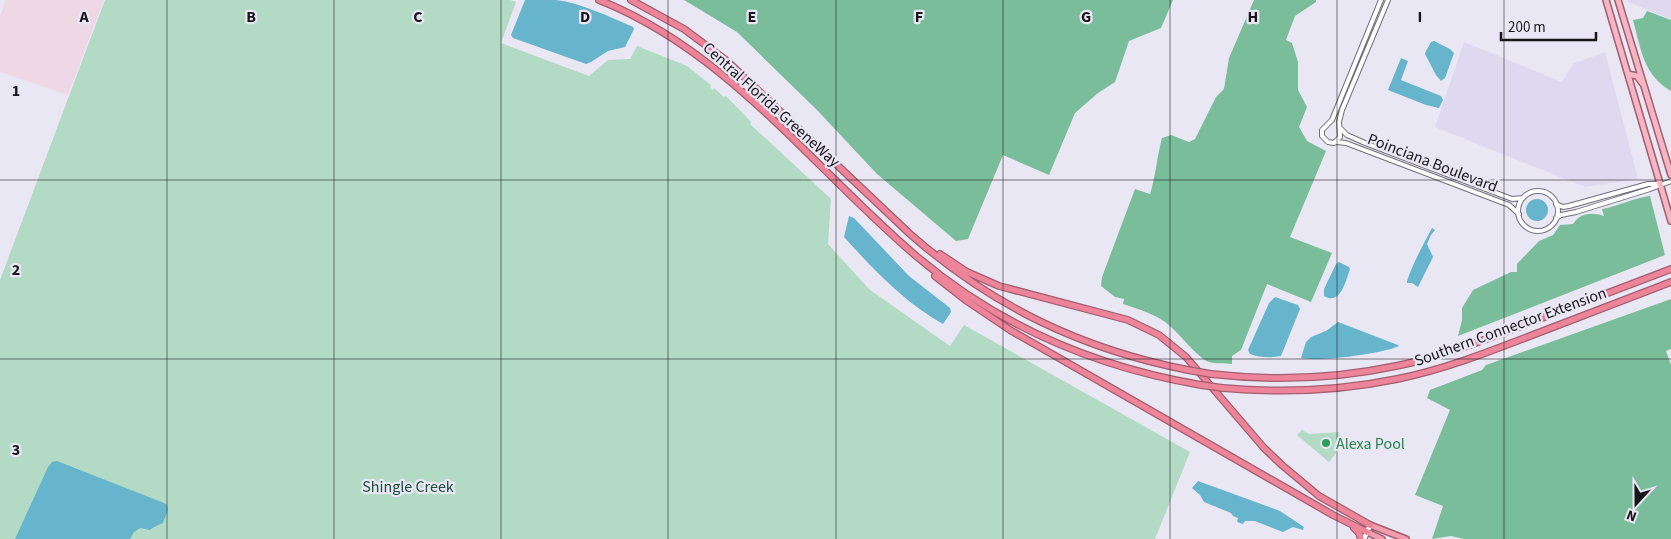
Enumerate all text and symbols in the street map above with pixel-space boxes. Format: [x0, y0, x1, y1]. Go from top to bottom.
text: A [78, 6, 89, 28]
text: B [246, 6, 256, 28]
text: C [413, 6, 423, 28]
text: D [580, 6, 590, 28]
text: E [748, 6, 756, 28]
text: F [915, 6, 923, 28]
text: G [1081, 6, 1091, 28]
text: H [1248, 6, 1258, 28]
text: I [1418, 6, 1422, 28]
scale bar [1501, 10, 1596, 42]
text: 200 m [1508, 17, 1546, 38]
street label: Central Florida GreeneWay [698, 37, 845, 173]
text: 1 [12, 80, 20, 102]
street label: Poinciana Boulevard [1364, 128, 1501, 198]
text: 2 [12, 259, 20, 281]
street label: Southern Connector Extension [1411, 282, 1610, 372]
place label: Alexa Pool [1336, 433, 1405, 455]
marker: Alexa Pool [1320, 437, 1332, 449]
text: 3 [12, 439, 20, 461]
park label: Shingle Creek [362, 476, 454, 498]
north arrow [1611, 479, 1661, 529]
text: N [1624, 504, 1640, 526]

